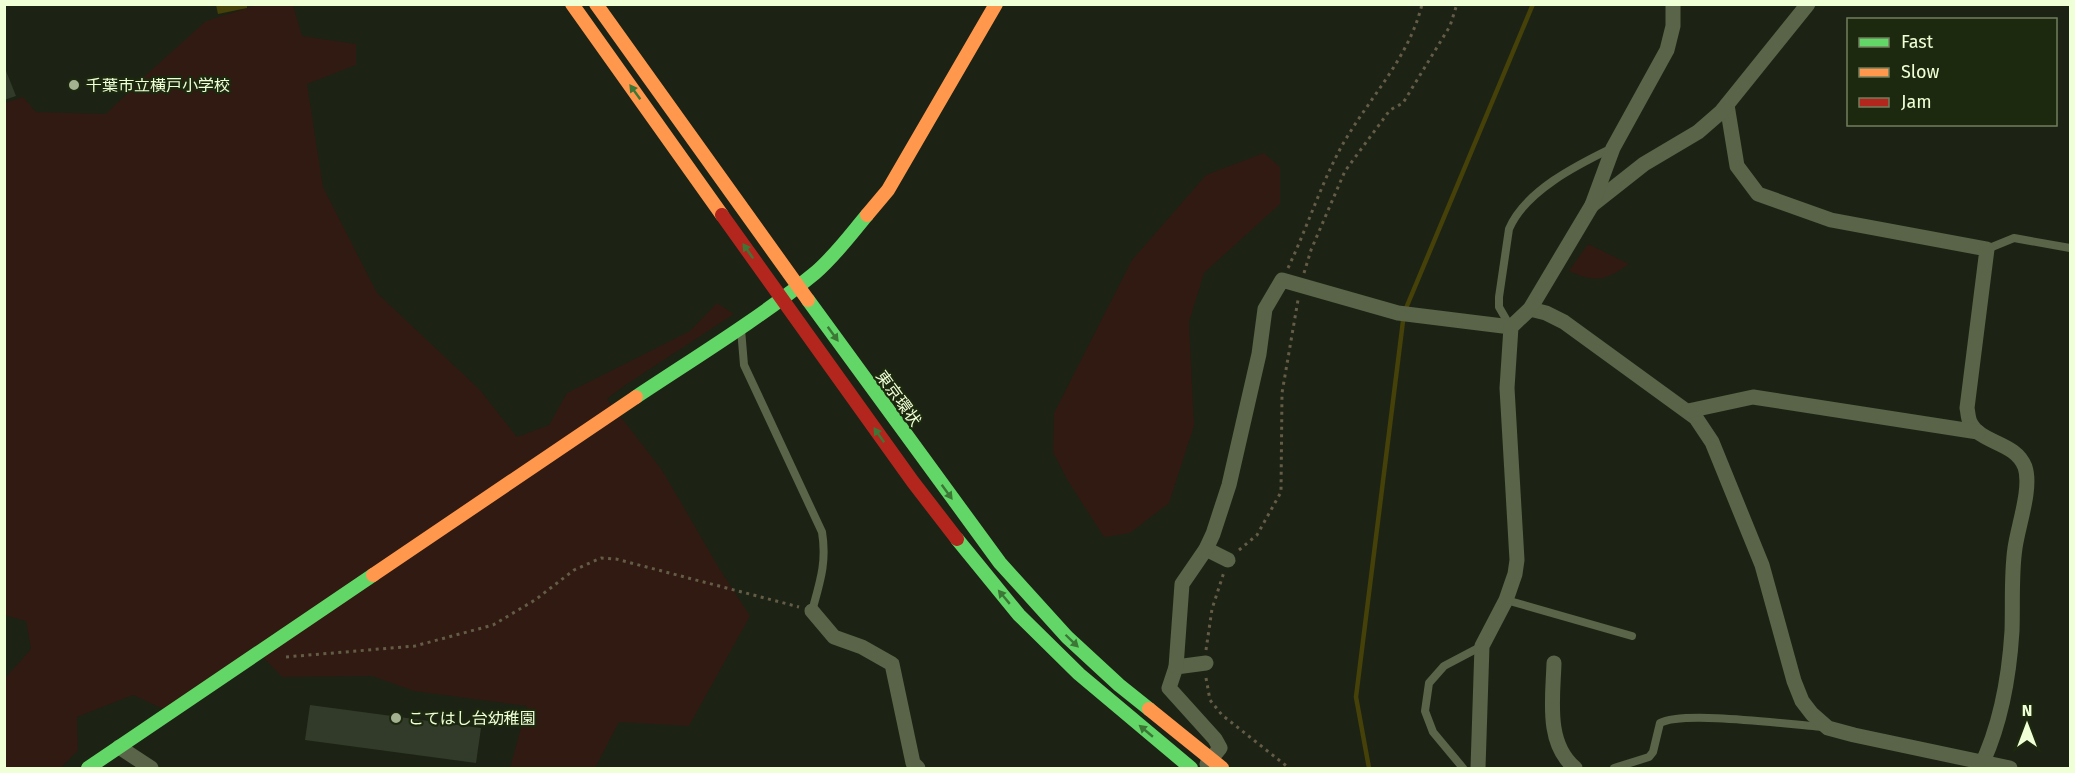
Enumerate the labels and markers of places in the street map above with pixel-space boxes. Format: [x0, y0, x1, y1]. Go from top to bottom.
place label: 千葉市立横戸小学校 [86, 76, 230, 95]
marker: 千葉市立横戸小学校 [67, 78, 81, 92]
place label: こてはし台幼稚園 [408, 709, 536, 728]
marker: こてはし台幼稚園 [389, 711, 403, 725]

